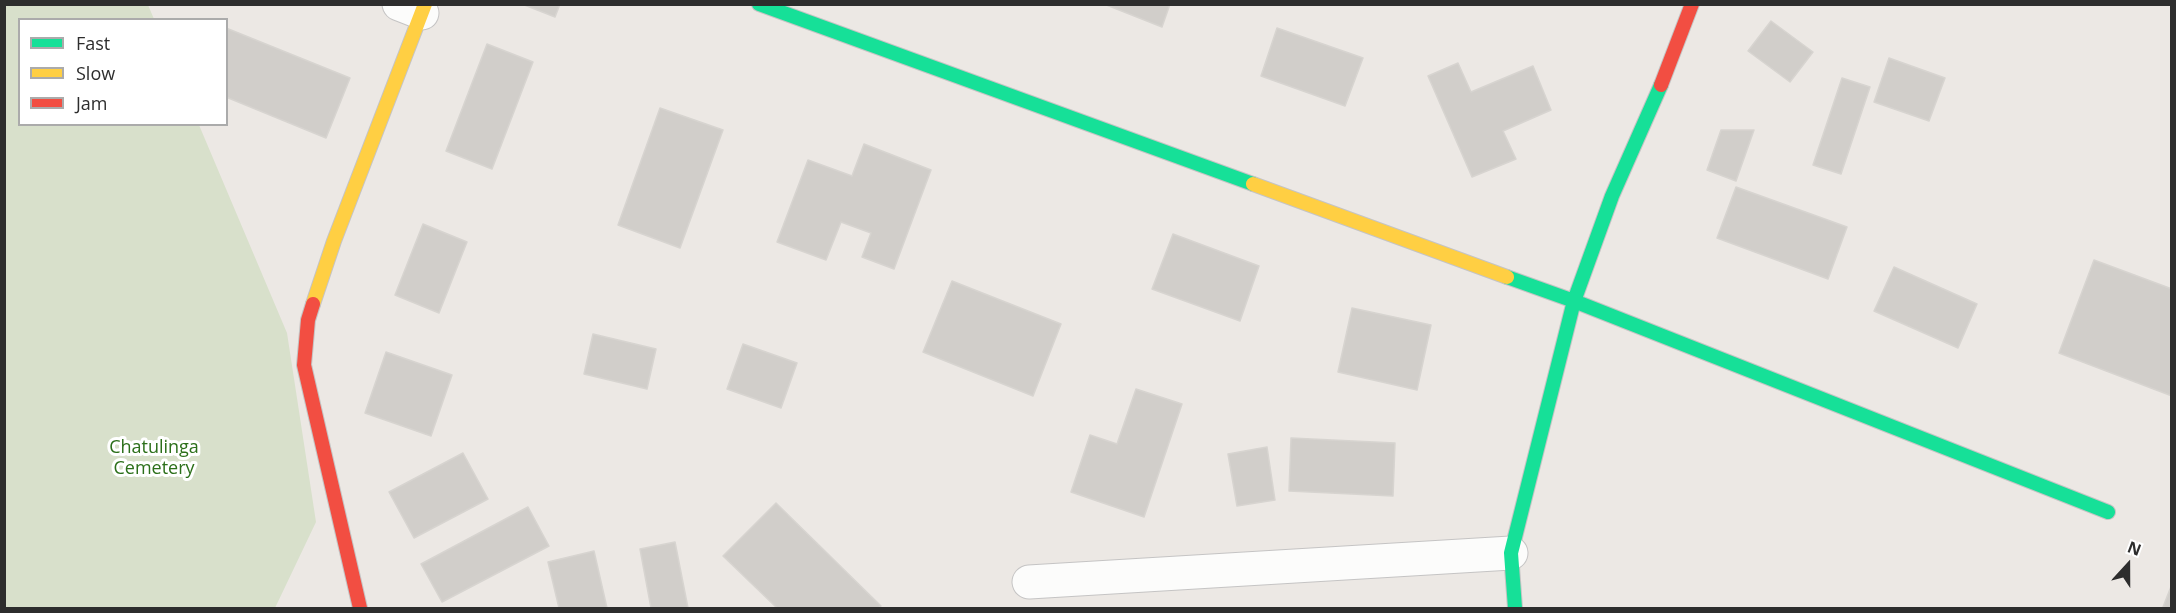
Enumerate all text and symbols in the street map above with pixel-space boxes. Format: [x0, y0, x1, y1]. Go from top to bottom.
legend [18, 18, 228, 126]
text: Fast [76, 31, 110, 55]
text: Slow [76, 61, 115, 85]
text: Jam [76, 91, 108, 115]
park label: Chatulinga Cemetery [109, 437, 199, 480]
north arrow [2098, 535, 2158, 595]
text: N [2124, 536, 2144, 561]

